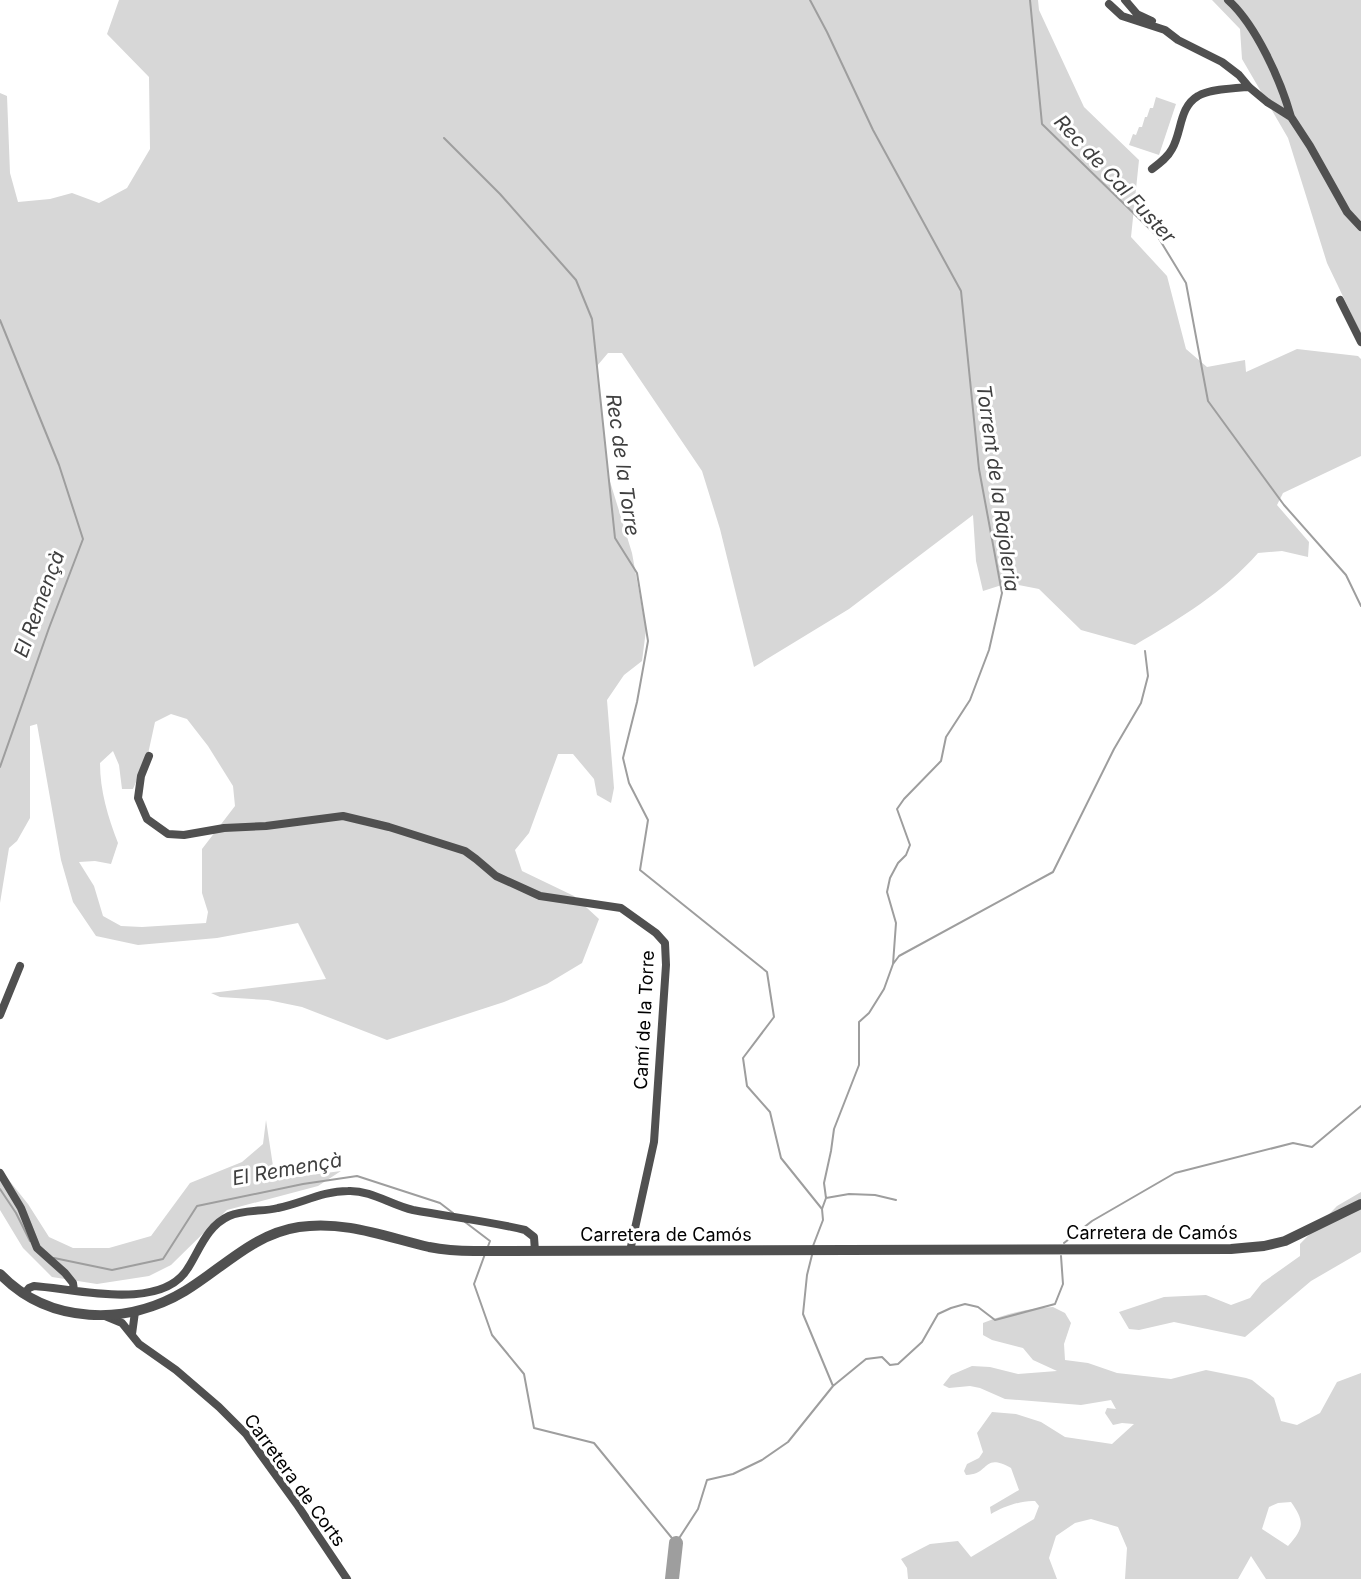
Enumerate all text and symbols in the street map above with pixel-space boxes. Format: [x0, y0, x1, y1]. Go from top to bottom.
water label: Rec de Cal Fuster [1049, 110, 1181, 249]
water label: Torrent de la Rajoleria [972, 383, 1024, 593]
water label: Rec de la Torre [601, 392, 645, 538]
water label: El Remençà [9, 548, 69, 660]
street label: Camí de la Torre [630, 950, 658, 1090]
water label: El Remençà [230, 1148, 344, 1190]
street label: Carretera de Camós [1066, 1222, 1238, 1243]
street label: Carretera de Camós [580, 1224, 752, 1245]
street label: Carretera de Corts [240, 1410, 350, 1550]

